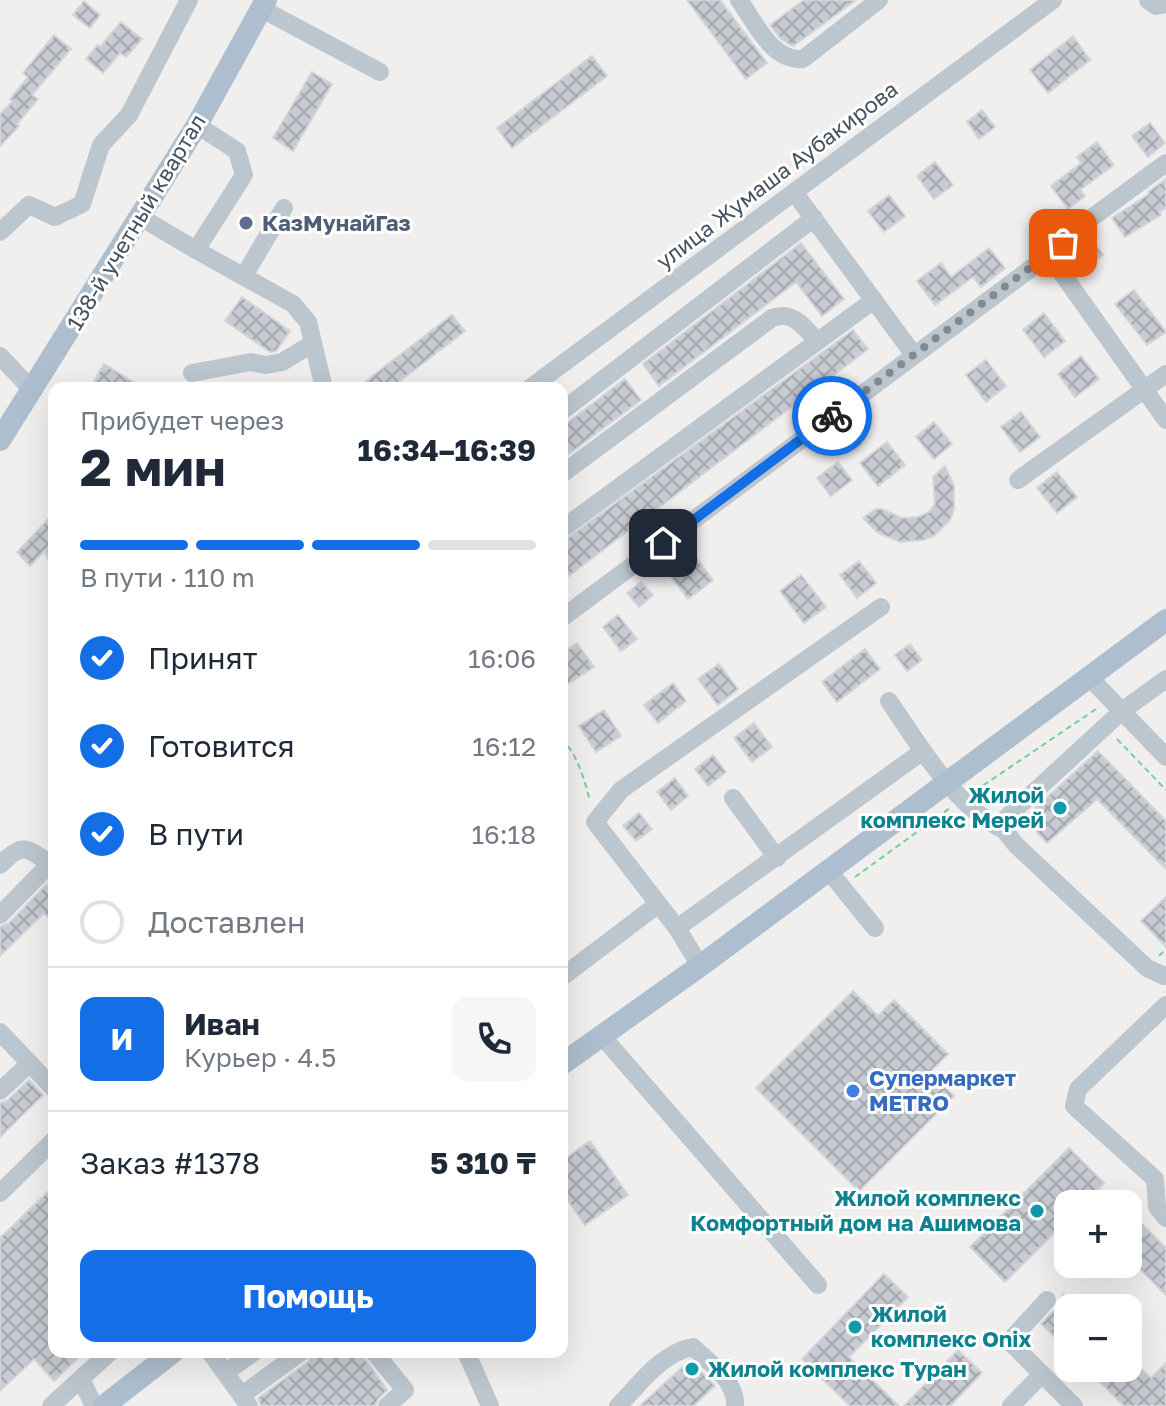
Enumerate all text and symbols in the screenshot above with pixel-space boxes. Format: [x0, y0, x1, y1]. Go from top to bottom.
street label: улица Жумаша Аубакирова [651, 75, 903, 274]
street label: 138-й учетный квартал [60, 109, 211, 335]
place label: КазМунайГаз [262, 209, 411, 236]
pin [1029, 209, 1097, 277]
marker: КазМунайГаз [237, 214, 255, 232]
icon: bag [1041, 221, 1085, 265]
courier [792, 376, 872, 456]
icon: bike [810, 394, 854, 438]
text: Прибудет через [80, 405, 284, 436]
text: 16:34–16:39 [358, 432, 536, 468]
text: 2 мин [80, 435, 226, 497]
pin [629, 509, 697, 577]
icon: home [641, 521, 685, 565]
text: В пути · 110 m [80, 562, 255, 593]
icon: check [80, 636, 124, 680]
text: Принят [148, 640, 257, 676]
text: 16:06 [468, 643, 536, 674]
icon: check [80, 724, 124, 768]
text: Готовится [148, 728, 295, 764]
text: 16:12 [472, 731, 536, 762]
place label: Жилой комплекс Мерей [860, 781, 1044, 833]
marker: Жилой комплекс Мерей [1051, 799, 1069, 817]
icon: check [80, 812, 124, 856]
text: В пути [148, 816, 244, 852]
text: 16:18 [471, 819, 536, 850]
text: Доставлен [148, 904, 305, 940]
button: phone [452, 997, 536, 1081]
text: Иван [184, 1006, 260, 1042]
text: И [111, 1021, 133, 1057]
text: Курьер · 4.5 [184, 1042, 336, 1073]
place label: Супермаркет METRO [869, 1064, 1016, 1116]
marker: Супермаркет METRO [844, 1082, 862, 1100]
text: Заказ #1378 [80, 1145, 260, 1181]
text: 5 310 ₸ [430, 1145, 536, 1181]
place label: Жилой комплекс Комфортный дом на Ашимова [690, 1184, 1021, 1236]
map controls [1054, 1190, 1142, 1382]
button: + [1054, 1190, 1142, 1278]
marker: Жилой комплекс Комфортный дом на Ашимова [1028, 1202, 1046, 1220]
button: Помощь [80, 1250, 536, 1342]
button: − [1054, 1294, 1142, 1382]
place label: Жилой комплекс Onix [871, 1300, 1031, 1352]
marker: Жилой комплекс Onix [846, 1318, 864, 1336]
place label: Жилой комплекс Туран [708, 1355, 967, 1382]
marker: Жилой комплекс Туран [683, 1360, 701, 1378]

